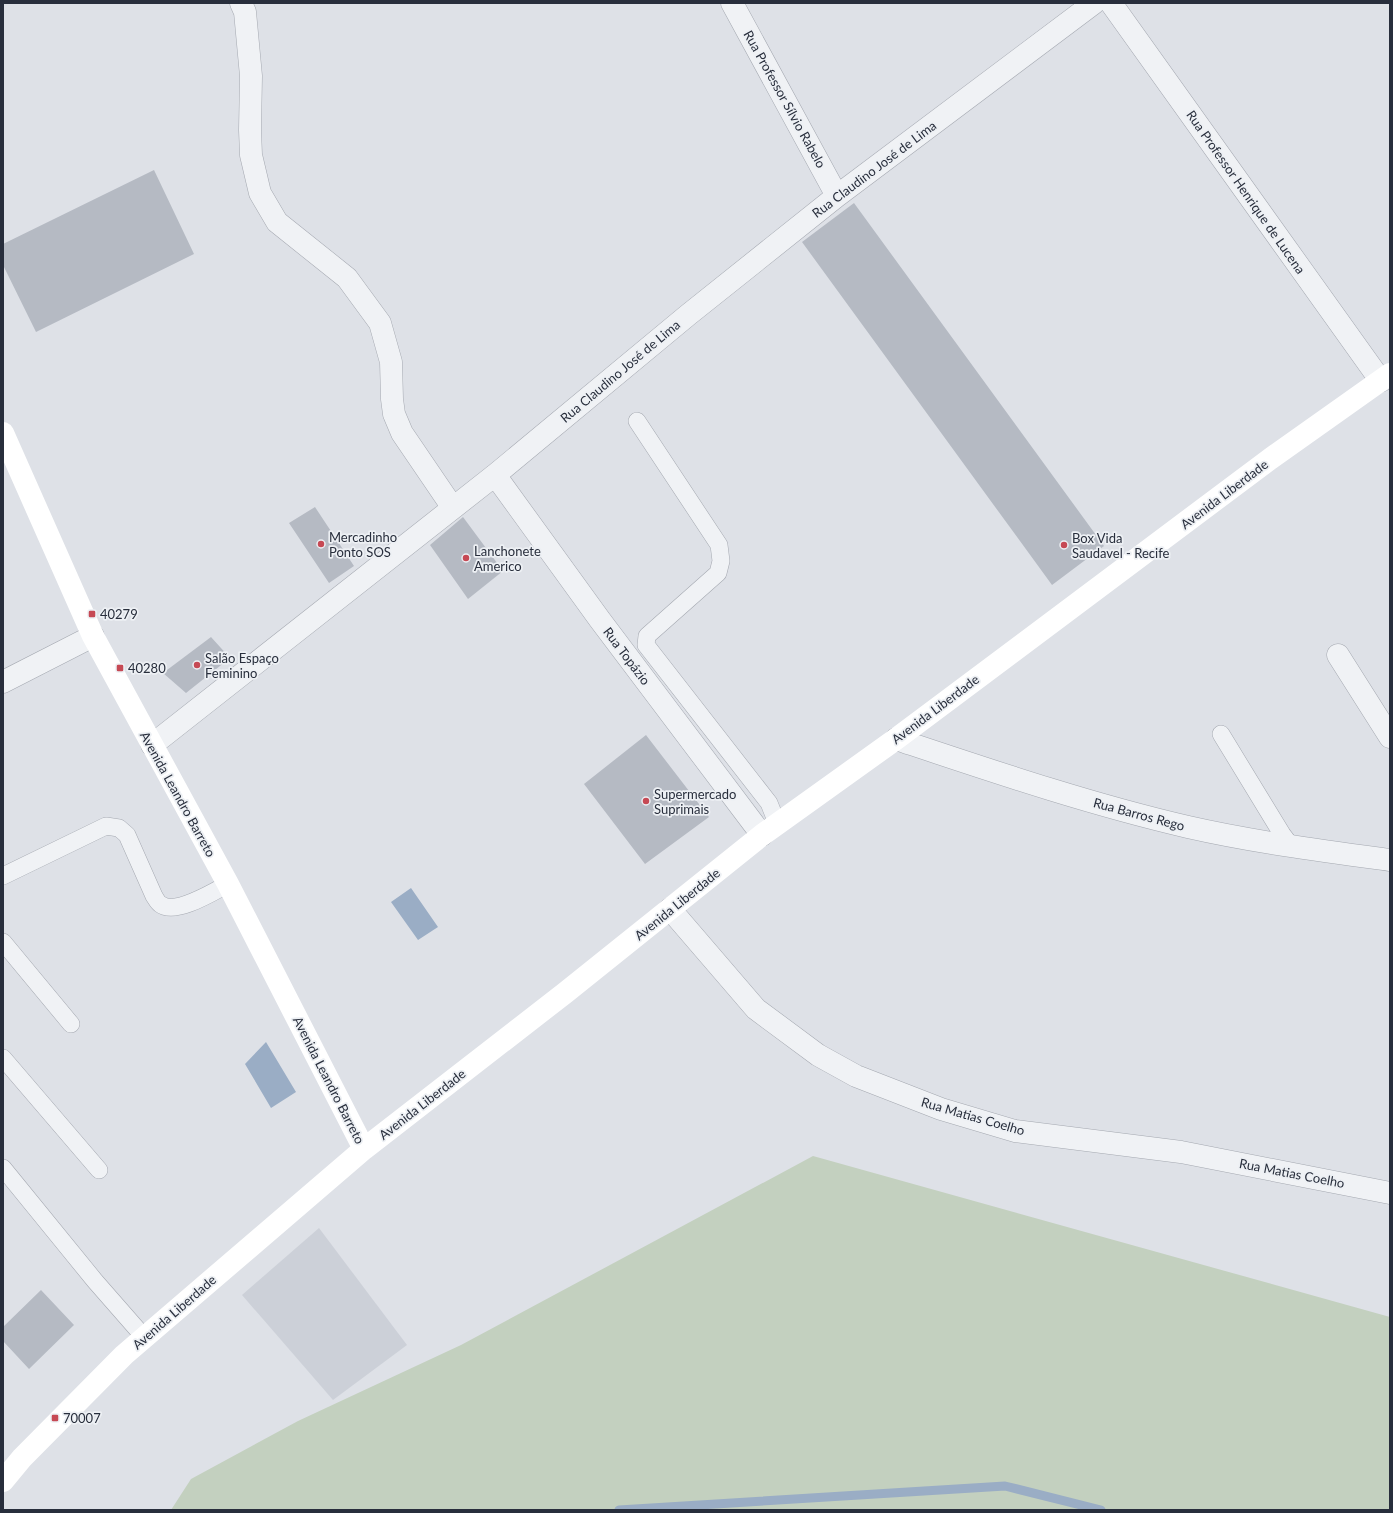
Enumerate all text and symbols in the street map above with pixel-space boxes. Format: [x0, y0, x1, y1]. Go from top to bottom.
street label: Rua Professor Sílvio Rabelo [740, 27, 830, 171]
street label: Rua Professor Henrique de Lucena [1183, 107, 1309, 277]
street label: Rua Claudino José de Lima [809, 117, 939, 221]
street label: Rua Claudino José de Lima [557, 316, 683, 426]
street label: Avenida Liberdade [1177, 456, 1271, 532]
place label: Mercadinho Ponto SOS [329, 529, 397, 560]
place label: Box Vida Saudavel - Recife [1072, 530, 1169, 561]
marker: Mercadinho Ponto SOS [316, 539, 326, 549]
marker: Box Vida Saudavel - Recife [1059, 540, 1069, 550]
place label: Lanchonete Americo [474, 543, 541, 574]
marker: Lanchonete Americo [461, 553, 471, 563]
place label: 40279 [100, 606, 138, 622]
marker: 40279 [87, 609, 97, 619]
street label: Rua Topázio [600, 624, 654, 688]
place label: Salão Espaço Feminino [205, 650, 279, 681]
place label: 40280 [128, 660, 166, 676]
marker: Salão Espaço Feminino [192, 660, 202, 670]
marker: 40280 [115, 663, 125, 673]
street label: Avenida Liberdade [888, 671, 982, 747]
street label: Avenida Leandro Barreto [137, 728, 219, 860]
place label: Supermercado Suprimais [654, 786, 736, 817]
street label: Rua Barros Rego [1092, 794, 1186, 834]
marker: Supermercado Suprimais [641, 796, 651, 806]
street label: Avenida Liberdade [631, 865, 723, 943]
street label: Avenida Leandro Barreto [290, 1013, 368, 1147]
street label: Avenida Liberdade [376, 1065, 469, 1143]
street label: Rua Matias Coelho [919, 1094, 1027, 1138]
street label: Rua Matias Coelho [1238, 1155, 1346, 1191]
street label: Avenida Liberdade [129, 1271, 219, 1353]
place label: 70007 [63, 1410, 101, 1426]
marker: 70007 [50, 1413, 60, 1423]

